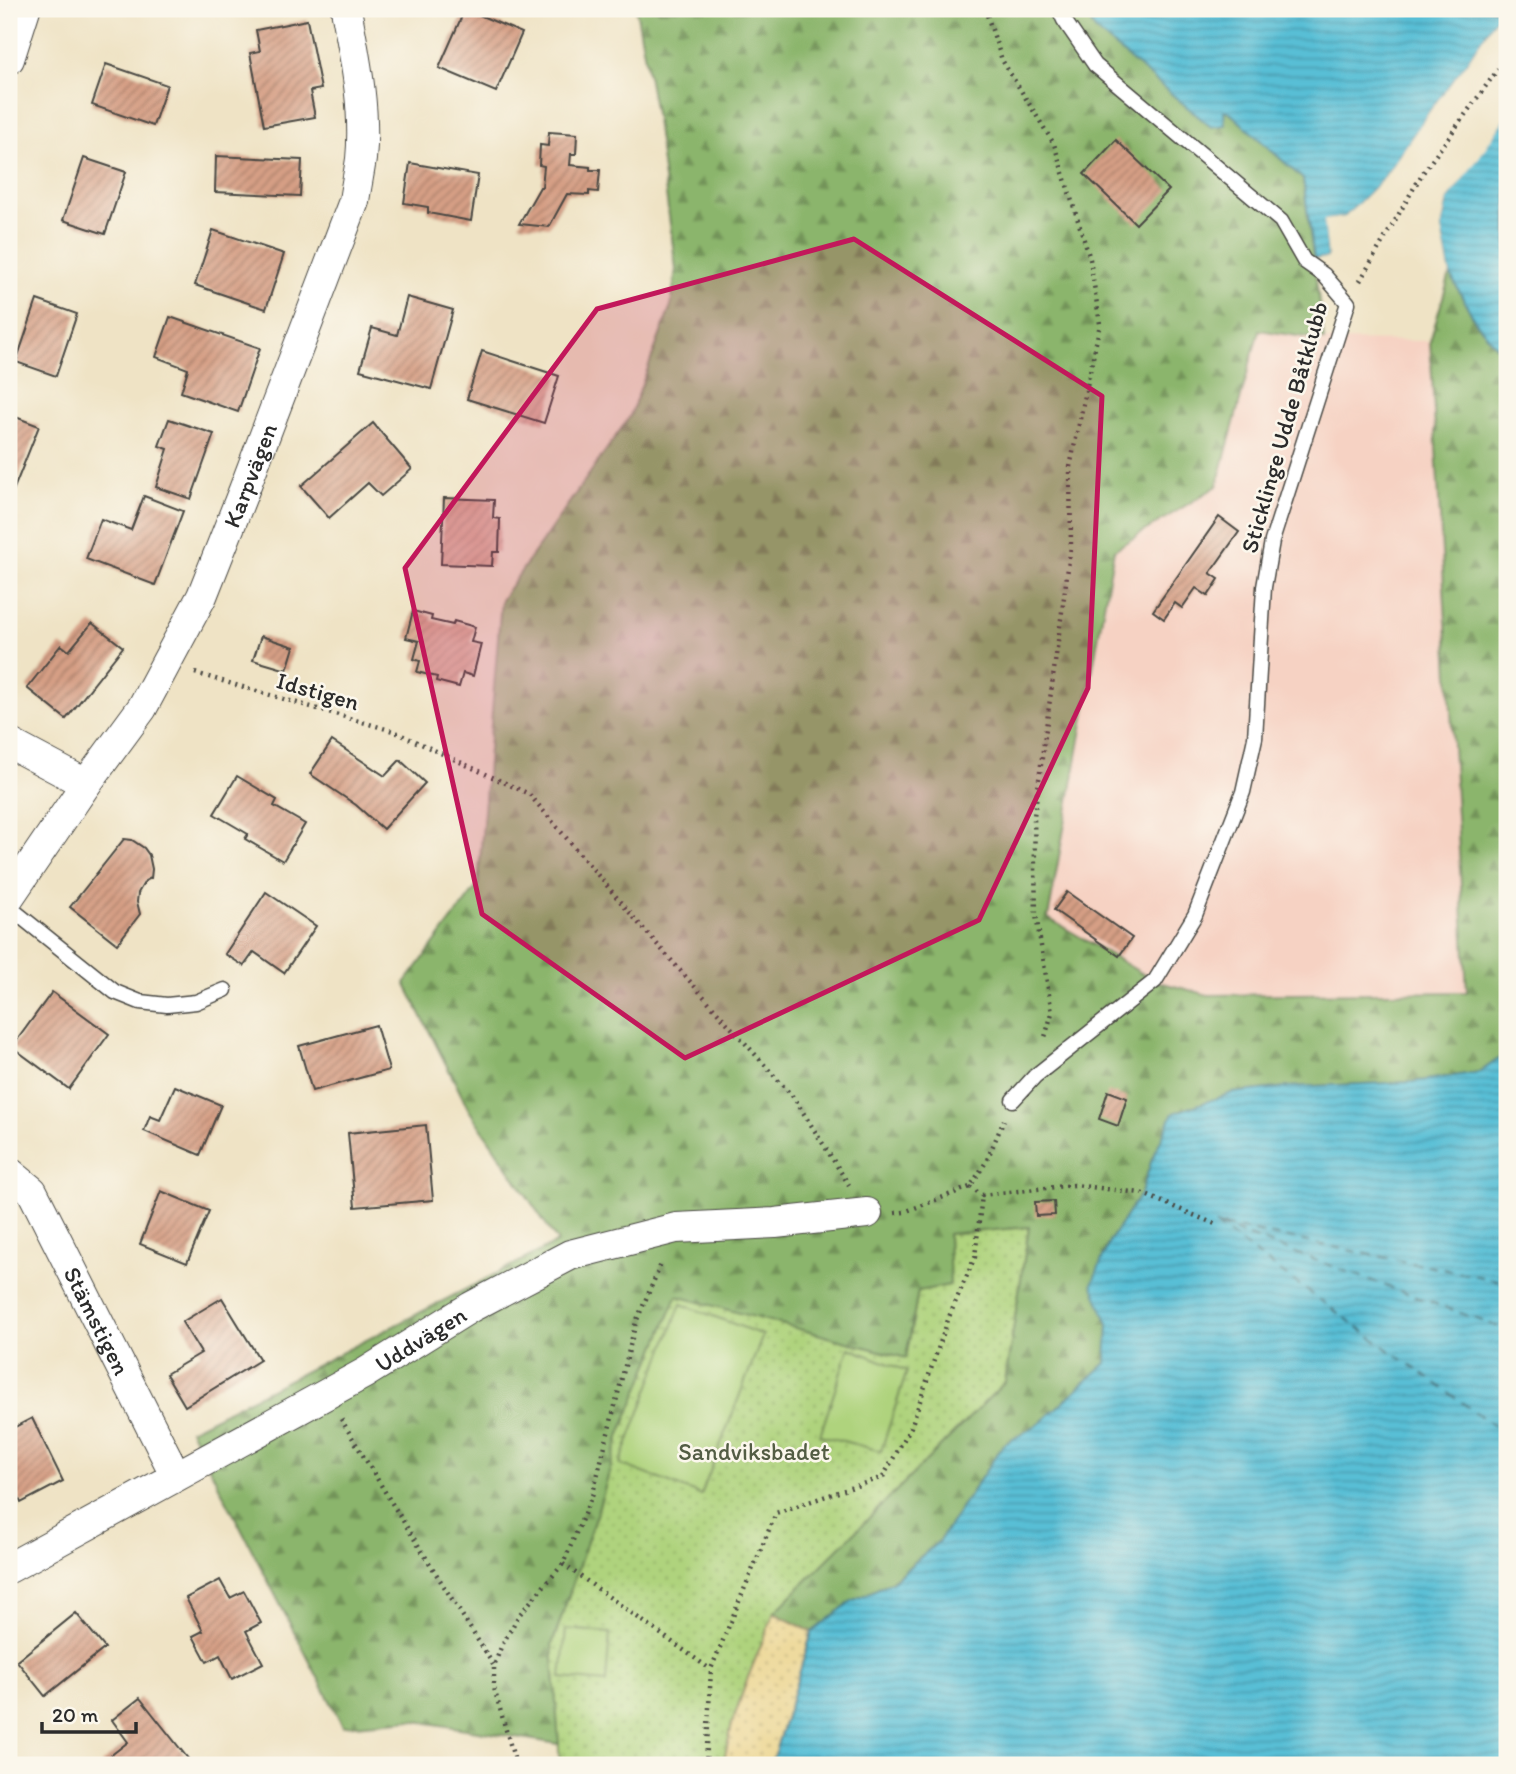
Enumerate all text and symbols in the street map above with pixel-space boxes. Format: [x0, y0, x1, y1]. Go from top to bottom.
street label: Sticklinge Udde Båtklubb [1234, 298, 1334, 556]
street label: Karpvägen [216, 419, 283, 532]
street label: Idstigen [273, 665, 363, 717]
street label: Stämstigen [58, 1262, 137, 1380]
street label: Uddvägen [369, 1299, 471, 1378]
park label: Sandviksbadet [678, 1437, 830, 1466]
scale bar [42, 1690, 136, 1734]
text: 20 m [52, 1702, 99, 1727]

